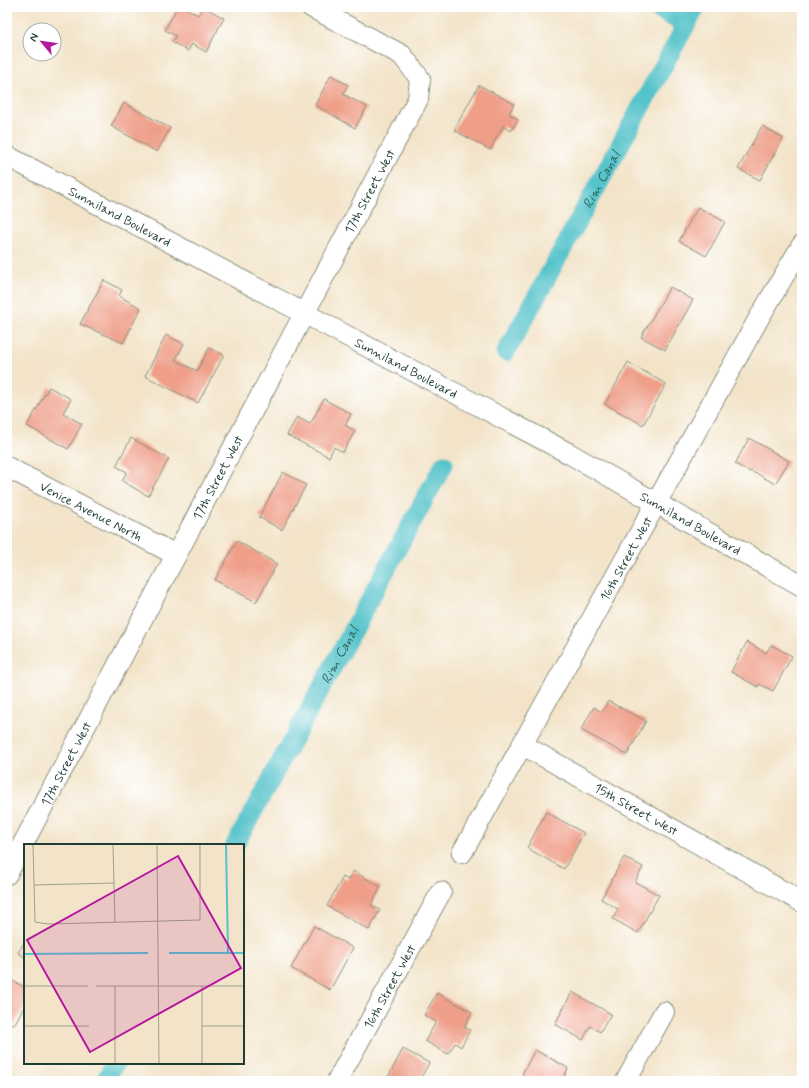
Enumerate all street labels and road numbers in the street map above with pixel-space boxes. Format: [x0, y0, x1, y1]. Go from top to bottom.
street label: 17th Street West [341, 147, 400, 237]
street label: Sunniland Boulevard [65, 183, 174, 251]
street label: Sunniland Boulevard [352, 335, 460, 403]
street label: 17th Street West [189, 433, 248, 523]
street label: Venice Avenue North [36, 478, 145, 546]
street label: Sunniland Boulevard [636, 489, 744, 560]
street label: 16th Street West [597, 514, 657, 604]
street label: 17th Street West [38, 719, 96, 809]
street label: 15th Street West [591, 780, 680, 840]
street label: 16th Street West [360, 942, 420, 1032]

